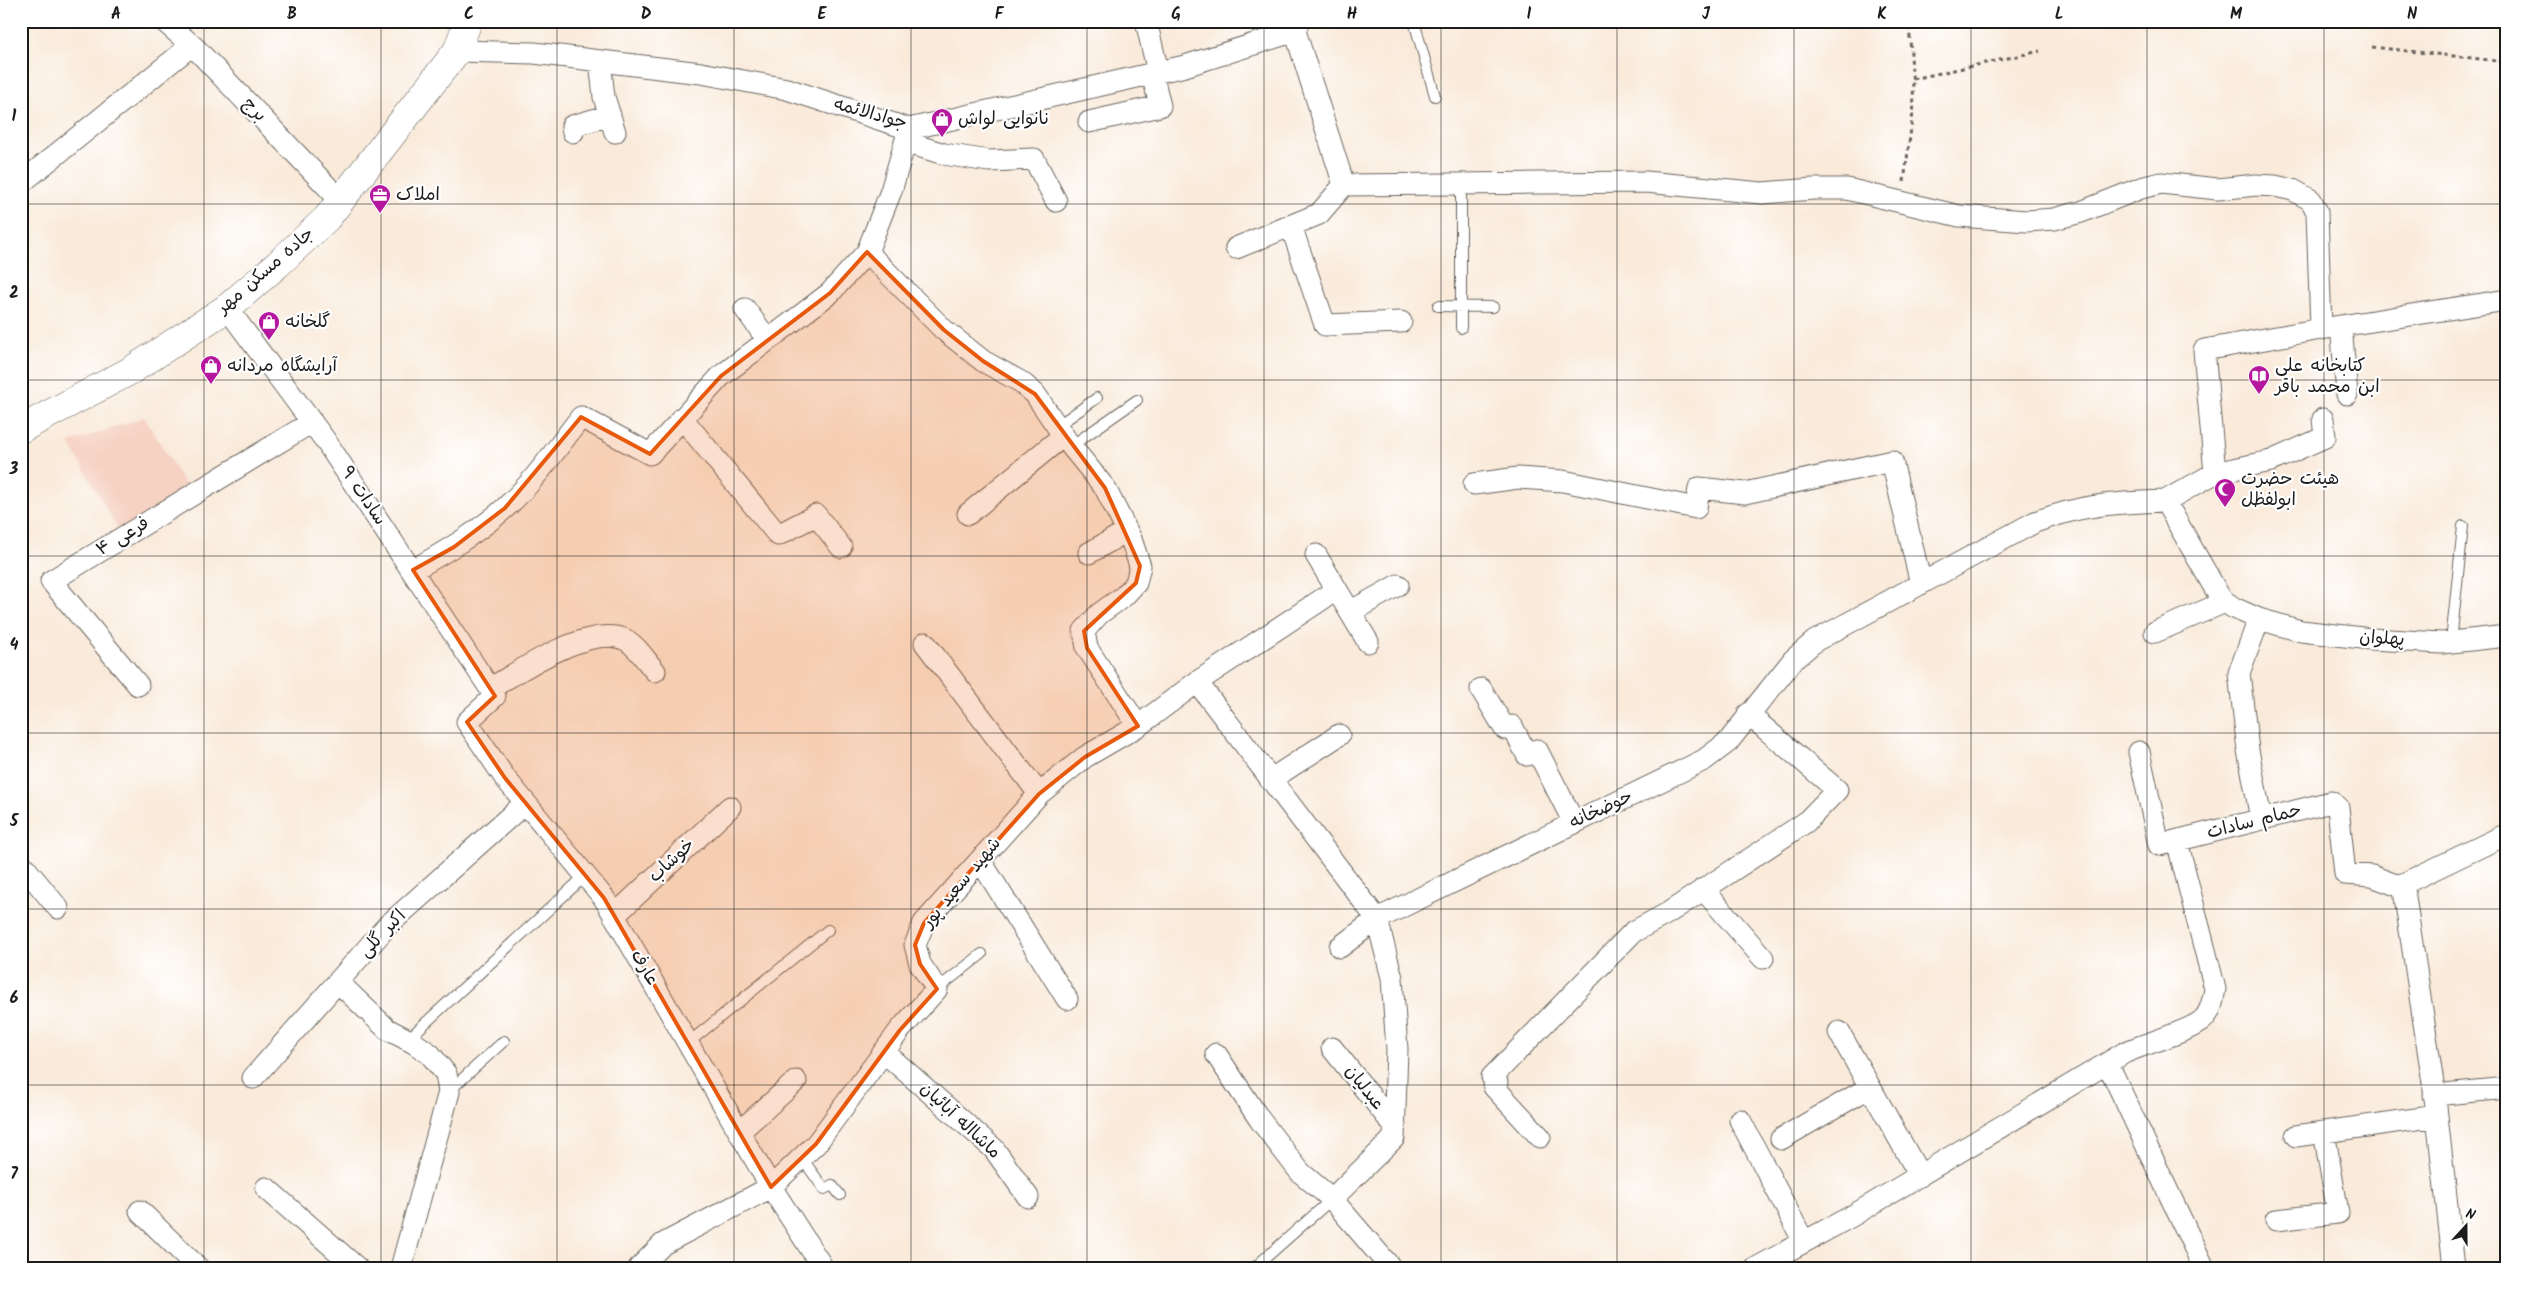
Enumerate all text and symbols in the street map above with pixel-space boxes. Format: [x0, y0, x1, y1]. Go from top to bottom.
text: A [111, 2, 121, 27]
text: B [287, 2, 297, 27]
text: C [464, 2, 474, 27]
text: D [641, 2, 652, 27]
text: E [818, 2, 828, 27]
text: F [995, 2, 1005, 27]
text: G [1171, 2, 1181, 27]
text: H [1347, 2, 1357, 27]
text: I [1527, 2, 1532, 27]
text: J [1702, 2, 1711, 27]
text: K [1877, 2, 1887, 27]
text: L [2055, 2, 2063, 27]
text: M [2230, 2, 2243, 27]
text: N [2407, 2, 2417, 27]
street label: جوادالائمه [830, 90, 910, 138]
street label: برج [235, 91, 273, 129]
text: 1 [12, 104, 17, 129]
place label: نانوایی لواش [958, 105, 1050, 134]
shop icon: نانوایی لواش [930, 107, 954, 138]
place label: املاک [396, 181, 440, 210]
office icon: املاک [368, 183, 392, 214]
street label: جاده مسکن مهر [209, 220, 321, 323]
text: 2 [9, 281, 19, 306]
place label: گلخانه [285, 308, 331, 337]
shop icon: گلخانه [257, 310, 281, 341]
place label: آرایشگاه مردانه [227, 352, 339, 381]
place label: کتابخانه علی ابن محمد باقر [2273, 352, 2380, 402]
shop icon: آرایشگاه مردانه [199, 354, 223, 385]
library icon: کتابخانه علی ابن محمد باقر [2247, 364, 2271, 395]
text: 3 [9, 457, 19, 482]
street label: سادات ۹ [332, 460, 394, 532]
place label: هیئت حضرت ابولفظل [2241, 465, 2339, 515]
mosque icon: هیئت حضرت ابولفظل [2213, 477, 2237, 508]
street label: فرعی ۴ [91, 510, 155, 564]
street label: پهلوان [2358, 623, 2406, 655]
text: 4 [10, 633, 19, 658]
street label: حوضخانه [1564, 783, 1638, 837]
street label: حمام سادات [2204, 796, 2304, 848]
text: 5 [9, 809, 20, 834]
street label: شهید سعید پور [914, 831, 1009, 937]
street label: خوشاب [642, 832, 702, 890]
street label: اکبر گلی [352, 903, 414, 965]
street label: عارف [622, 945, 666, 991]
text: 6 [10, 986, 19, 1011]
street label: عبدلیان [1337, 1059, 1391, 1117]
street label: ماشااله آبائیان [913, 1075, 1007, 1167]
text: 7 [10, 1162, 18, 1187]
north arrow [2440, 1202, 2490, 1252]
text: N [2462, 1203, 2479, 1227]

